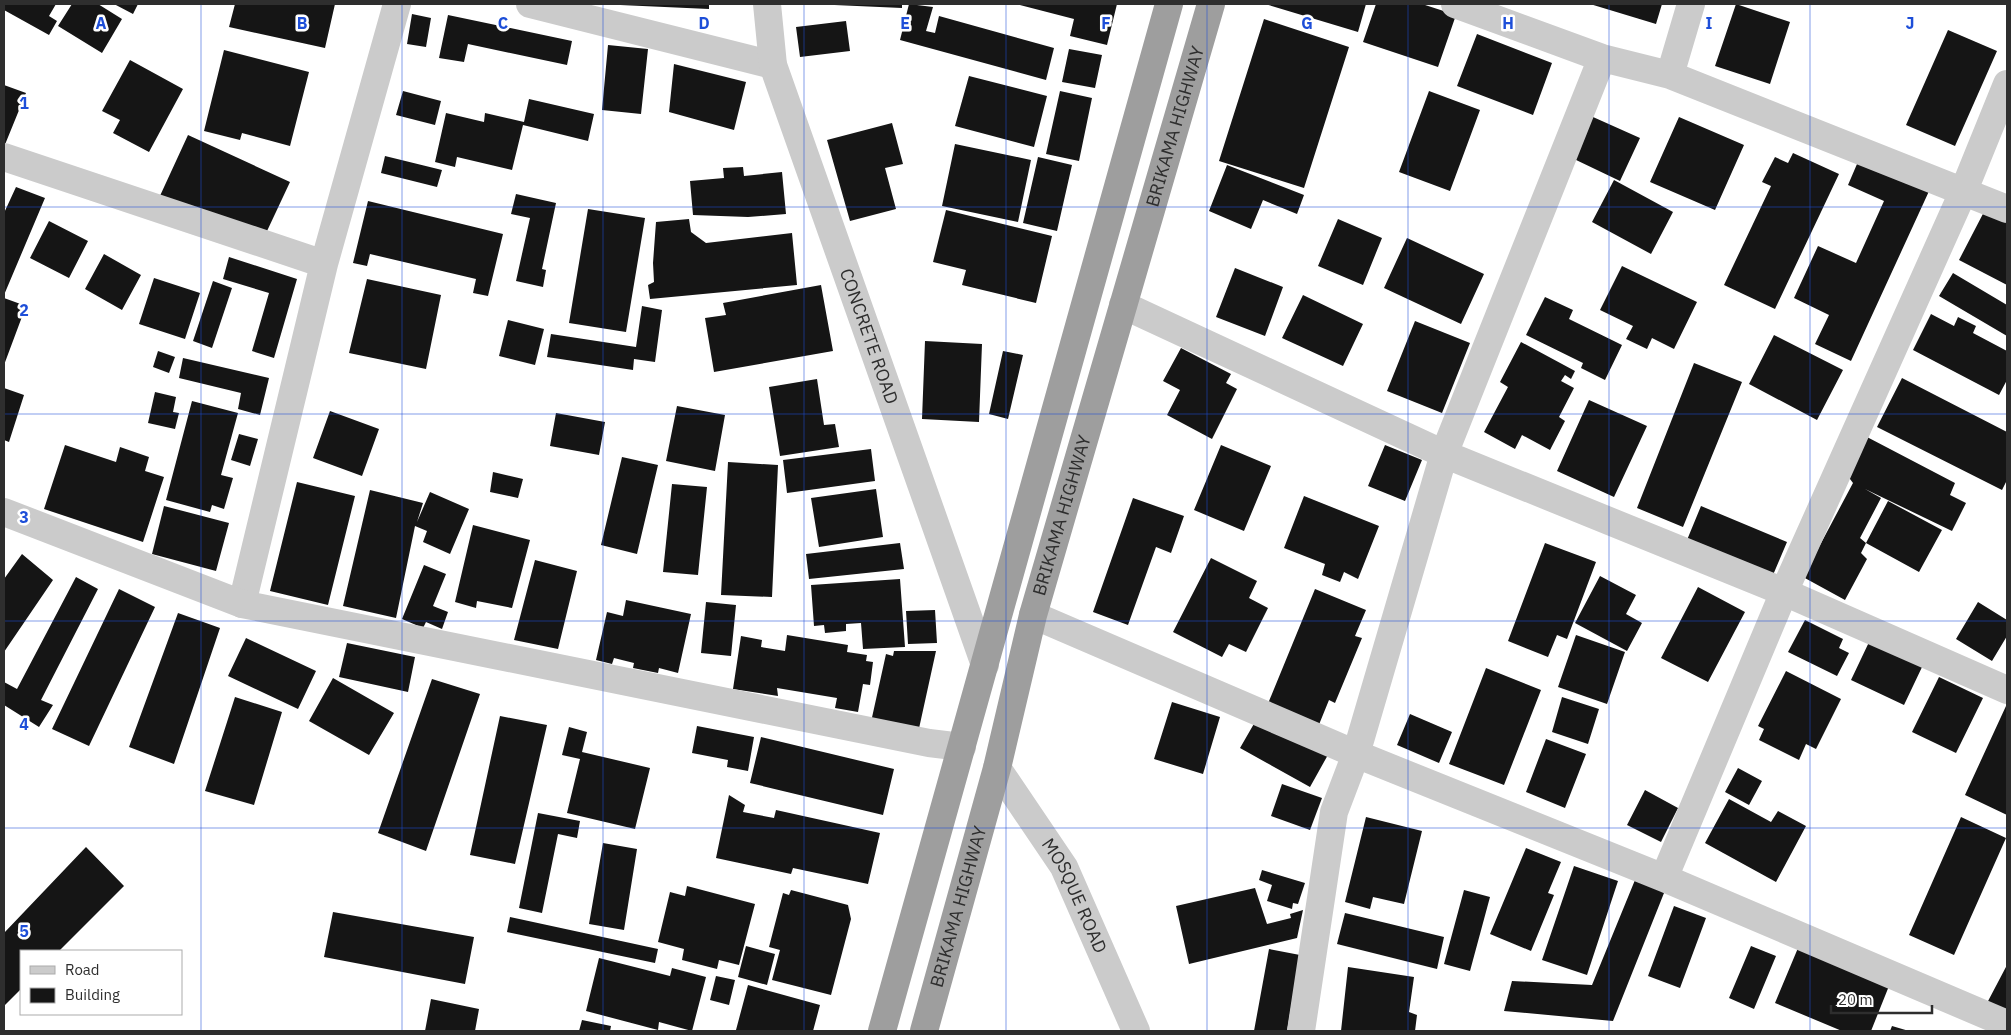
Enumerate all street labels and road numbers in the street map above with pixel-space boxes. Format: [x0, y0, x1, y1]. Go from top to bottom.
street label: BRIKAMA HIGHWAY [1141, 43, 1209, 209]
street label: CONCRETE ROAD [835, 265, 904, 407]
street label: BRIKAMA HIGHWAY [1027, 432, 1096, 598]
street label: BRIKAMA HIGHWAY [925, 823, 991, 990]
street label: MOSQUE ROAD [1037, 834, 1112, 957]

